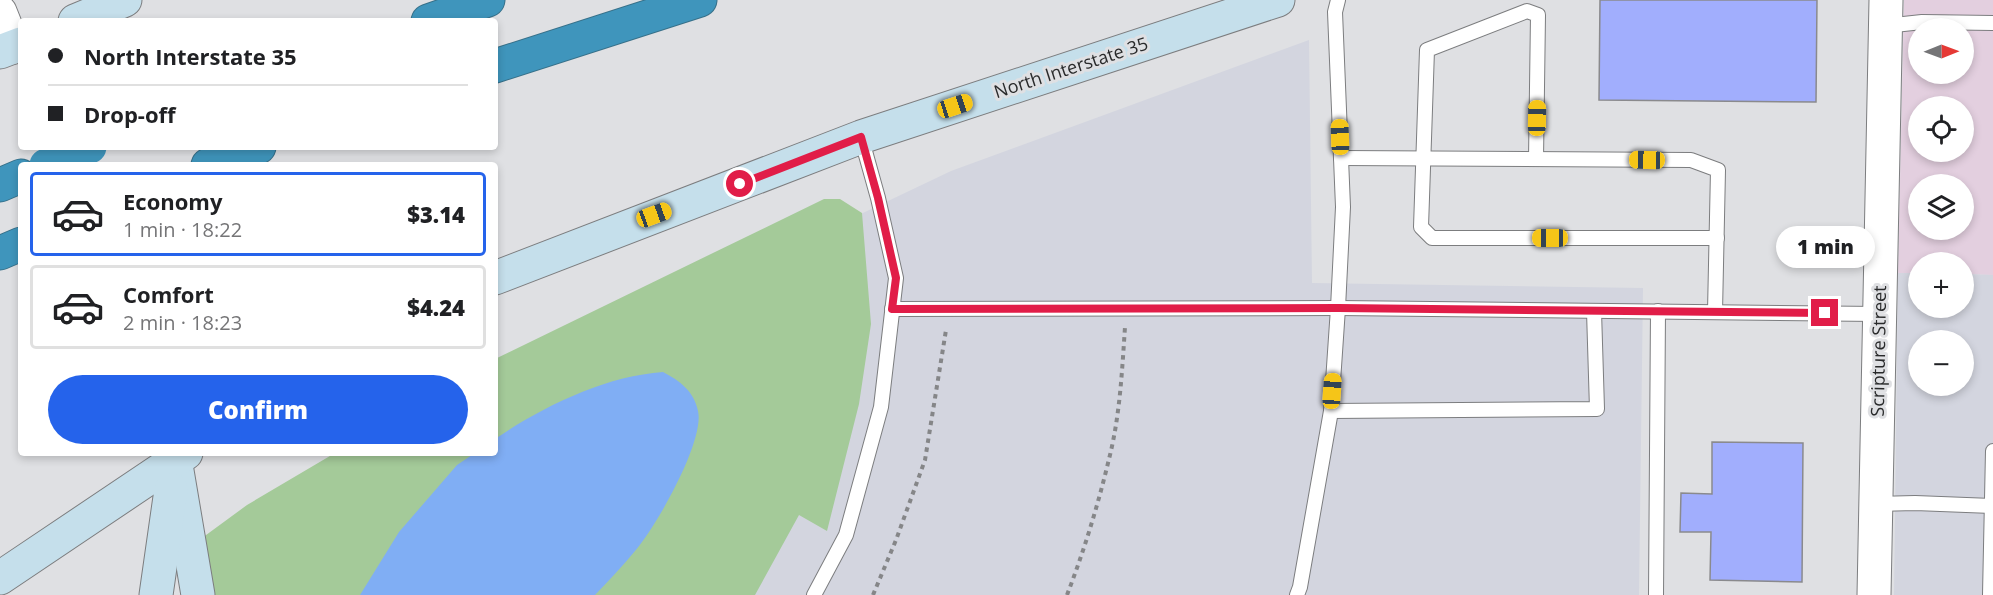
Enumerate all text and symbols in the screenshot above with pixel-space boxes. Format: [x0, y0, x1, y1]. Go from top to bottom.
north arrow [1908, 18, 1974, 84]
map controls [1908, 18, 1974, 396]
street label: North Interstate 35 [991, 31, 1151, 103]
text: North Interstate 35 [84, 41, 297, 71]
car [935, 92, 975, 120]
button: locate [1908, 96, 1974, 162]
text: Drop-off [84, 99, 176, 129]
car [1528, 100, 1546, 136]
car [1330, 119, 1350, 155]
car [1629, 151, 1665, 169]
route start [726, 170, 753, 197]
button: layers [1908, 174, 1974, 240]
text: Economy [123, 186, 222, 216]
icon: car [51, 187, 105, 241]
text: $3.14 [407, 199, 465, 229]
car [634, 200, 674, 230]
text: 1 min · 18:22 [123, 216, 242, 243]
callout: 1 min [1776, 226, 1874, 268]
car [1532, 229, 1568, 247]
text: 1 min [1797, 233, 1854, 260]
button: + [1908, 252, 1974, 318]
text: Comfort [123, 279, 214, 309]
icon: car [51, 280, 105, 334]
street label: Scripture Street [1865, 285, 1891, 417]
text: $4.24 [407, 292, 465, 322]
route end [1811, 299, 1838, 326]
text: 2 min · 18:23 [123, 309, 242, 336]
button: − [1908, 330, 1974, 396]
car [1322, 372, 1342, 410]
button: Confirm [48, 375, 468, 444]

